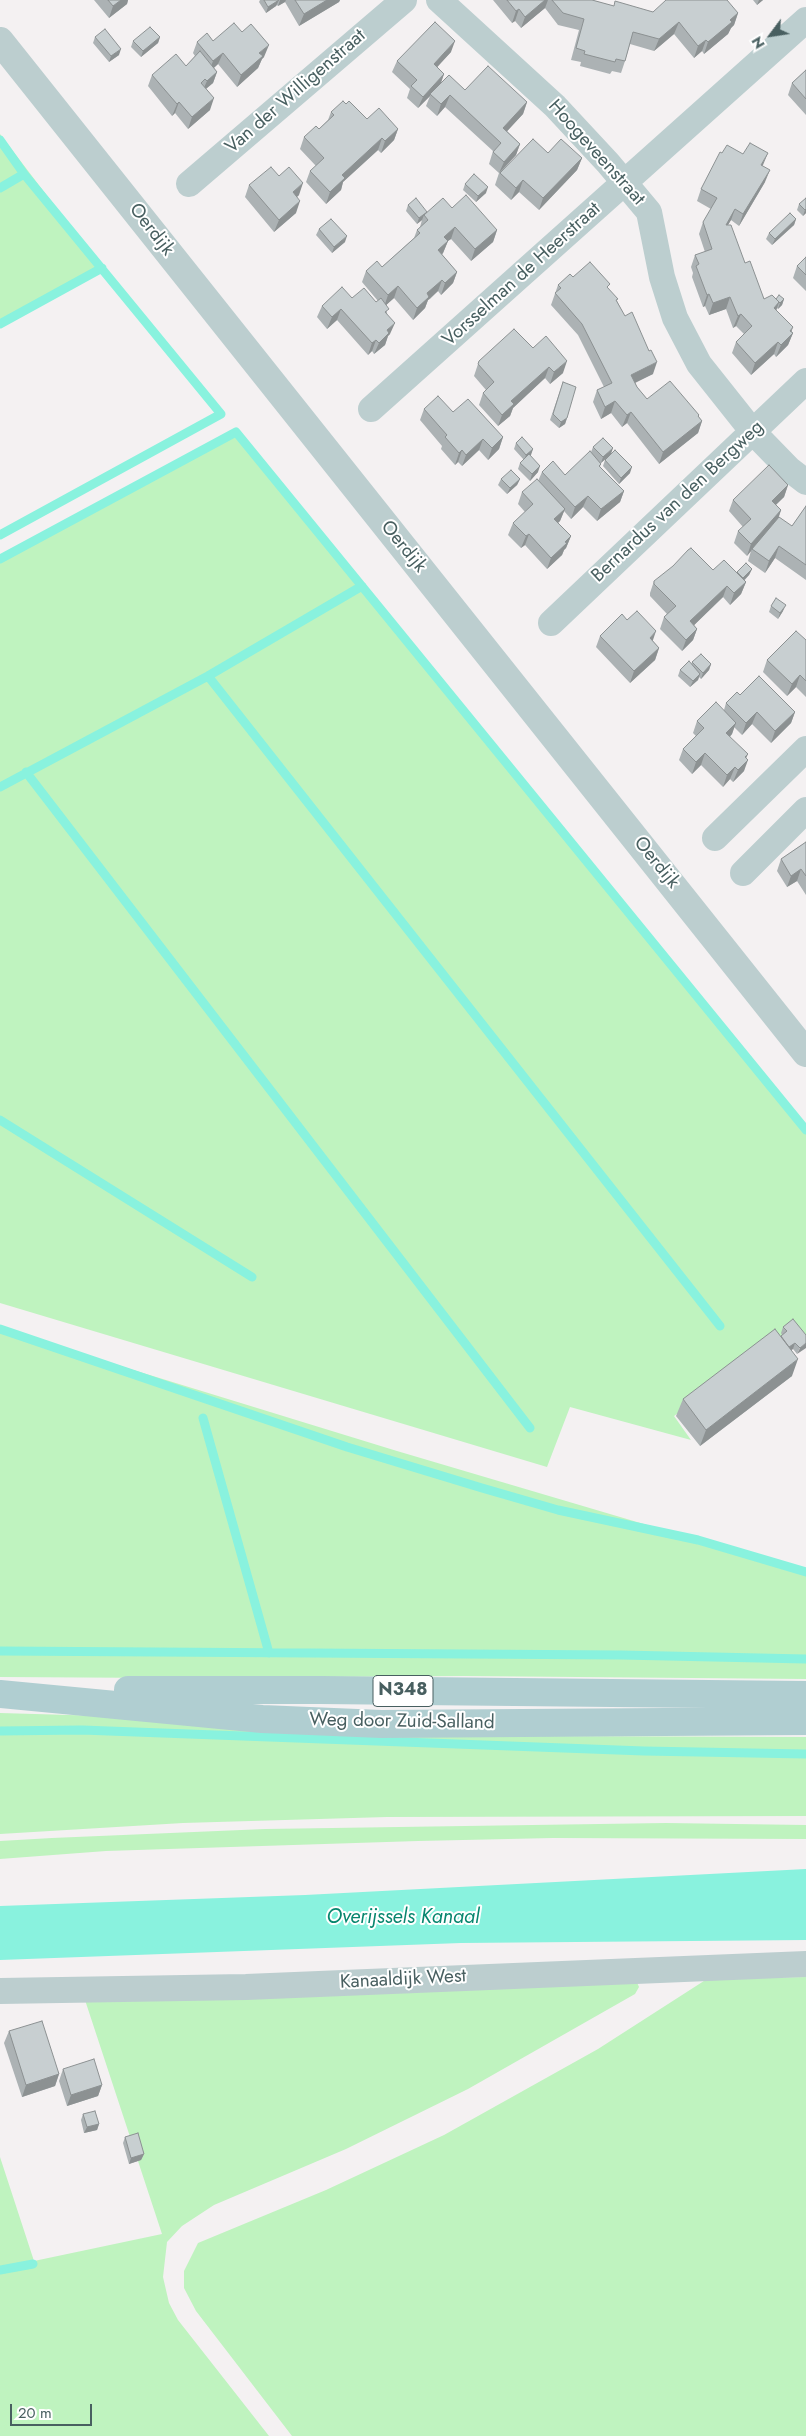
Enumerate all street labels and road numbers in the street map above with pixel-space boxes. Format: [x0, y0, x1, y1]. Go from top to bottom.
street label: Van der Willigenstraat [221, 25, 371, 159]
street label: Hoogeveenstraat [543, 96, 649, 210]
street label: Vorsselman de Heerstraat [438, 198, 606, 352]
street label: Oerdijk [123, 199, 179, 261]
street label: Bernardus van den Bergweg [587, 416, 769, 588]
street label: Oerdijk [375, 516, 431, 578]
street label: Oerdijk [628, 832, 684, 894]
road number: N348 [373, 1675, 433, 1706]
street label: Weg door Zuid-Salland [309, 1709, 495, 1735]
street label: Kanaaldijk West [339, 1965, 467, 1995]

